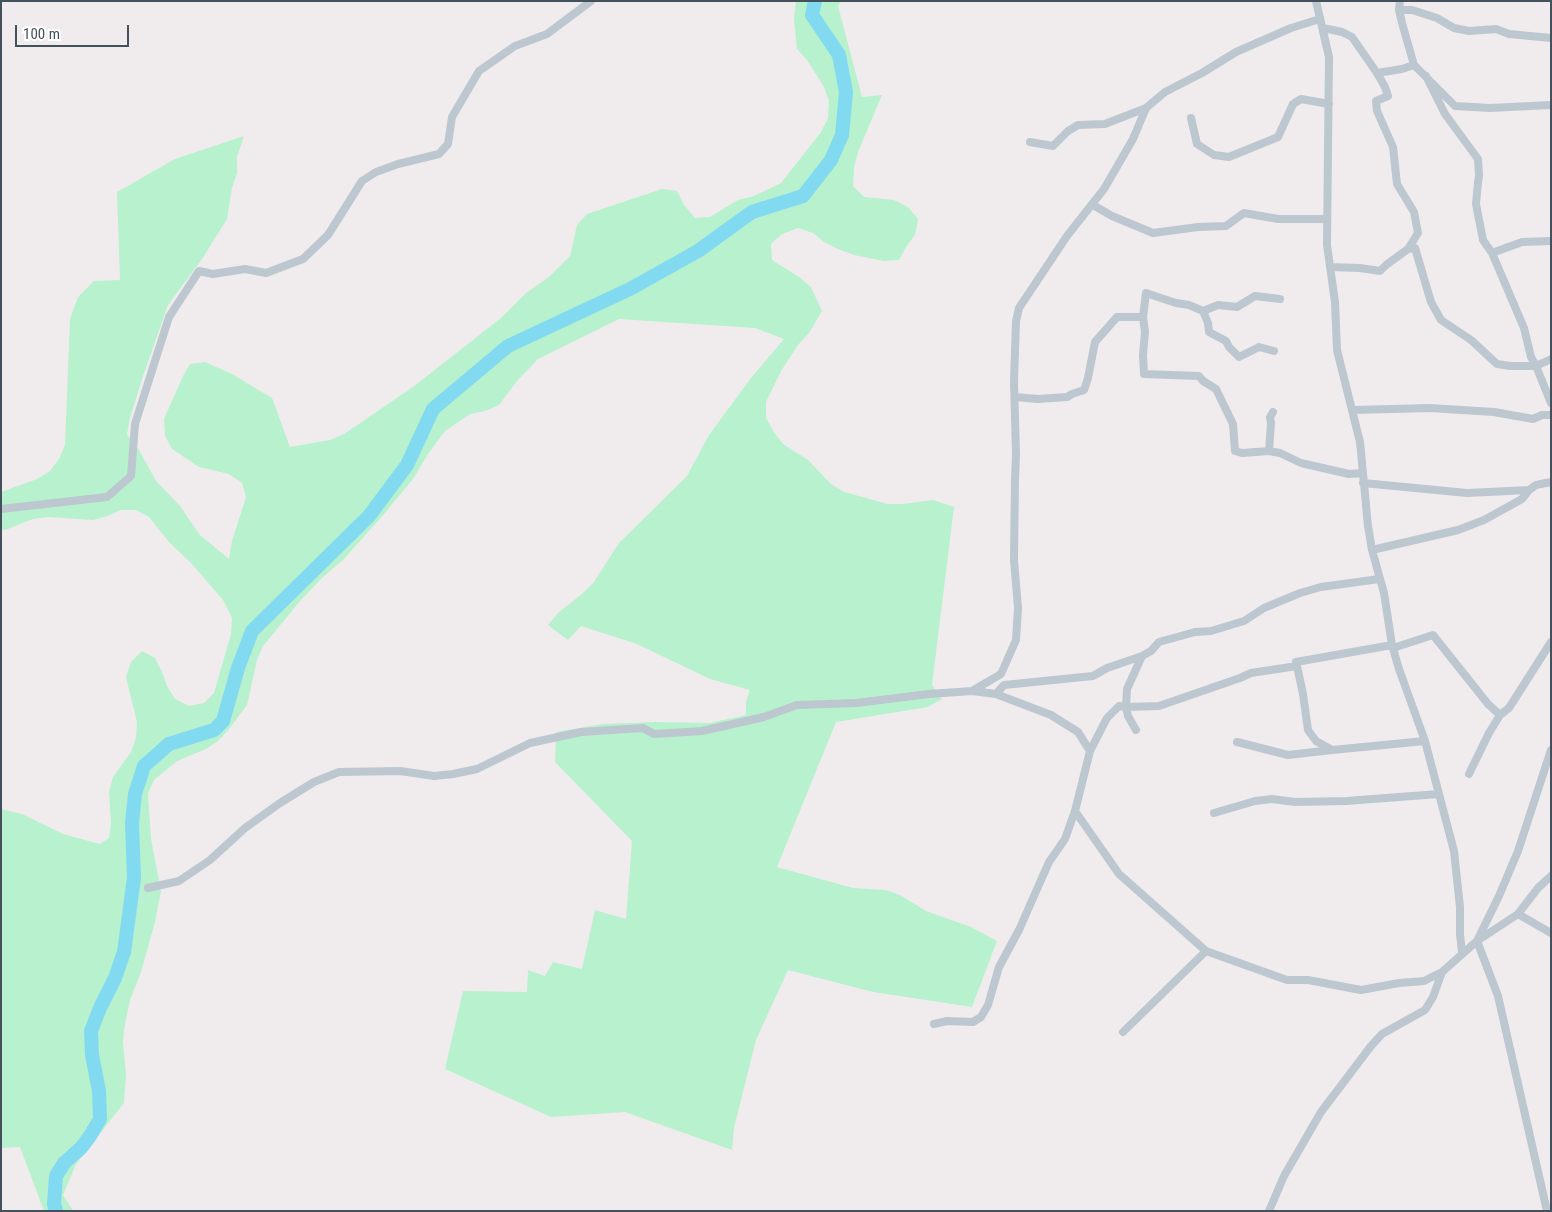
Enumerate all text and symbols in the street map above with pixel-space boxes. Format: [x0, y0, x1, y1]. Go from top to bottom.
scale bar [18, 15, 131, 47]
text: 100 m [23, 25, 60, 43]

